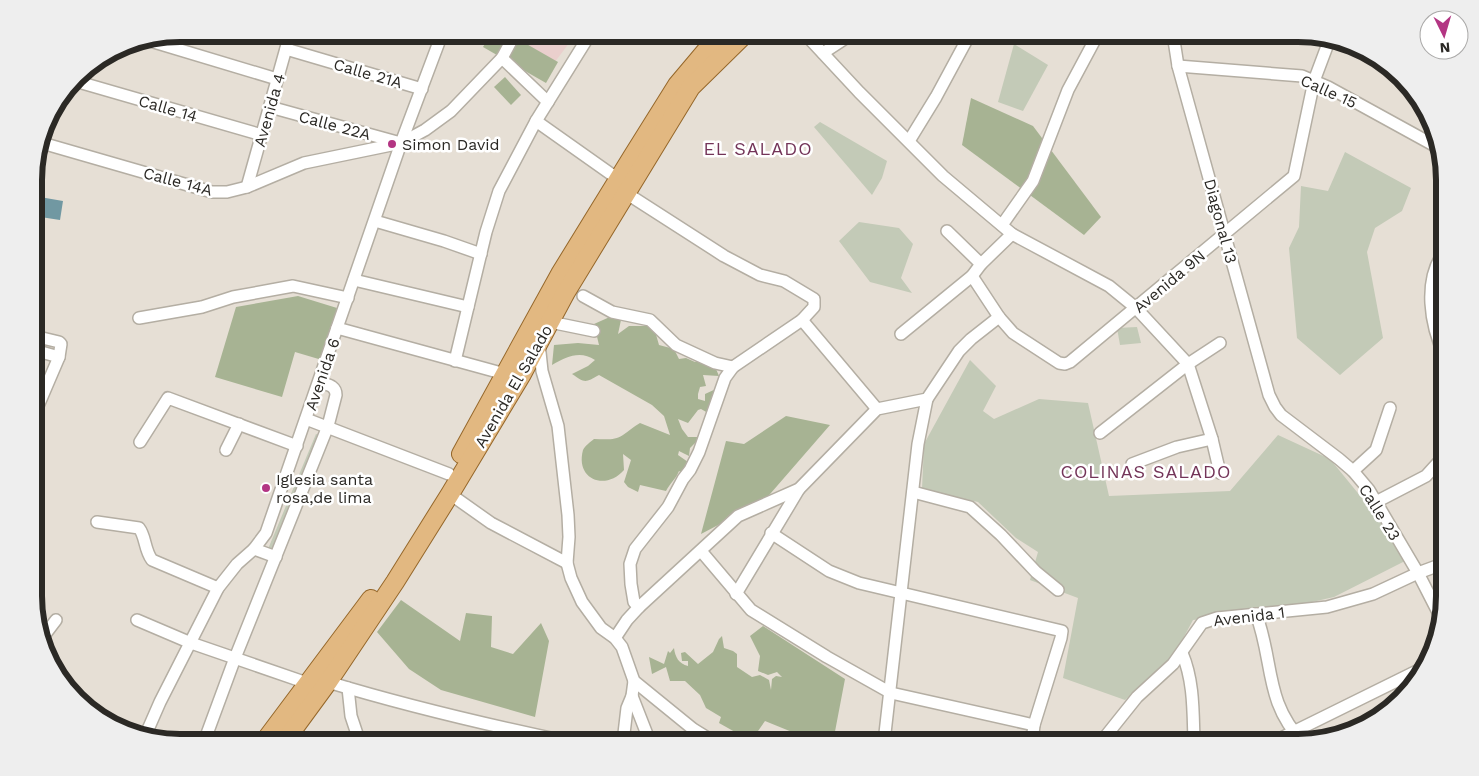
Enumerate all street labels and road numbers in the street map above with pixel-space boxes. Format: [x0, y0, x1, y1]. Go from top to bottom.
street label: Calle 21A [331, 55, 405, 92]
street label: Avenida 4 [250, 71, 289, 149]
street label: Calle 15 [1298, 71, 1360, 112]
street label: Calle 14 [136, 91, 200, 126]
street label: Calle 22A [297, 107, 373, 144]
street label: Calle 14A [141, 163, 215, 200]
street label: Diagonal 13 [1200, 177, 1241, 266]
street label: Avenida 9N [1130, 246, 1209, 317]
street label: Avenida El Salado [471, 321, 556, 451]
street label: Avenida 6 [301, 335, 344, 413]
street label: Calle 23 [1355, 480, 1404, 544]
street label: Avenida 1 [1212, 603, 1286, 630]

